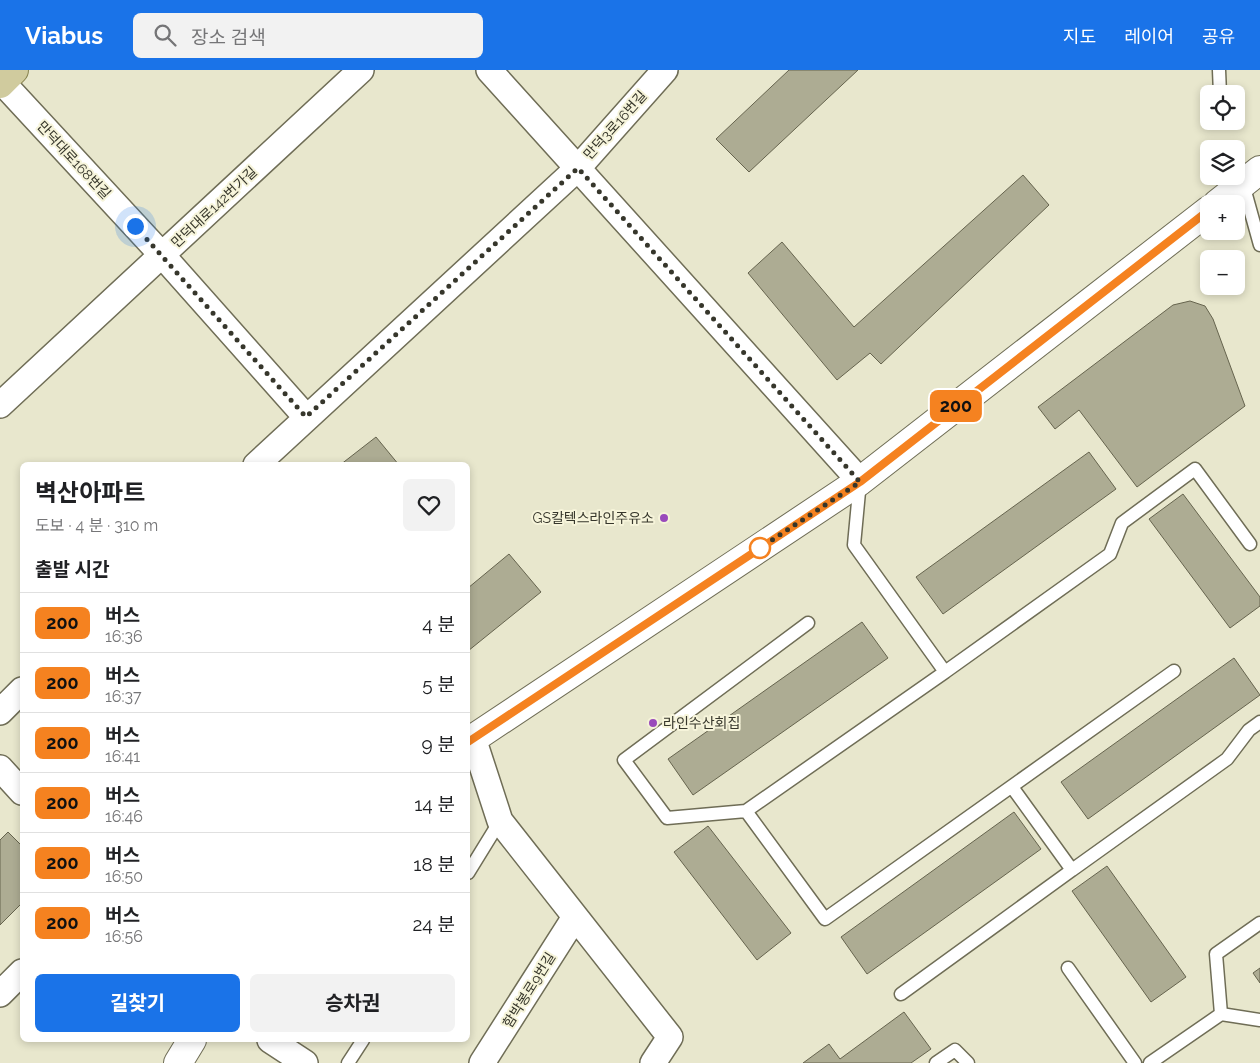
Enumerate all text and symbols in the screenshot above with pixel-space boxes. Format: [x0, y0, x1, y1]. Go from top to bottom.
search box [133, 13, 483, 58]
text: Viabus [25, 21, 103, 50]
icon: search [151, 21, 179, 49]
text: 장소 검색 [191, 26, 266, 48]
text: 지도 [1063, 26, 1096, 47]
text: 레이어 [1124, 26, 1174, 47]
text: 공유 [1202, 26, 1235, 47]
map controls [1200, 85, 1245, 295]
button: locate [1200, 85, 1245, 130]
street label: 만덕3로16번길 [580, 88, 650, 162]
street label: 만덕대로168번길 [34, 118, 114, 202]
button: layers [1200, 140, 1245, 185]
street label: 만덕대로142번가길 [168, 163, 260, 251]
button: + [1200, 195, 1245, 240]
your location [123, 214, 148, 239]
button: − [1200, 250, 1245, 295]
line badge: 200 [927, 390, 985, 422]
text: 200 [940, 395, 972, 416]
text: 벽산아파트 [35, 478, 145, 507]
button: heart [403, 479, 455, 531]
place label: GS칼텍스라인주유소 [532, 510, 654, 526]
marker: GS칼텍스라인주유소 [658, 512, 670, 524]
text: 도보 · 4 분 · 310 m [35, 516, 158, 535]
unlabelled marker [749, 537, 771, 559]
text: 출발 시간 [35, 558, 109, 580]
text: 버스 [105, 604, 140, 626]
text: 200 [46, 612, 79, 633]
text: 4 분 [422, 613, 455, 635]
text: 16:36 [105, 627, 143, 646]
text: 버스 [105, 664, 140, 686]
text: 200 [46, 672, 79, 693]
text: 5 분 [422, 673, 455, 695]
text: 16:37 [105, 687, 142, 706]
place label: 라인수산회집 [663, 715, 740, 731]
marker: 라인수산회집 [647, 717, 659, 729]
text: 버스 [105, 724, 140, 746]
text: 200 [46, 732, 79, 753]
text: 9 분 [422, 733, 455, 755]
text: 16:41 [105, 747, 140, 766]
text: 버스 [105, 784, 140, 806]
text: 200 [46, 792, 79, 813]
text: 14 분 [414, 793, 455, 815]
text: 16:46 [105, 807, 143, 826]
text: 버스 [105, 844, 140, 866]
text: 200 [46, 852, 79, 873]
text: 18 분 [413, 853, 455, 875]
text: 16:50 [105, 867, 143, 886]
text: 버스 [105, 904, 140, 926]
text: 200 [46, 912, 79, 933]
text: 24 분 [412, 913, 455, 935]
text: 16:56 [105, 927, 143, 946]
street label: 함박봉로9번길 [500, 950, 558, 1030]
button: 길찾기 [35, 974, 240, 1032]
button: 승차권 [250, 974, 455, 1032]

